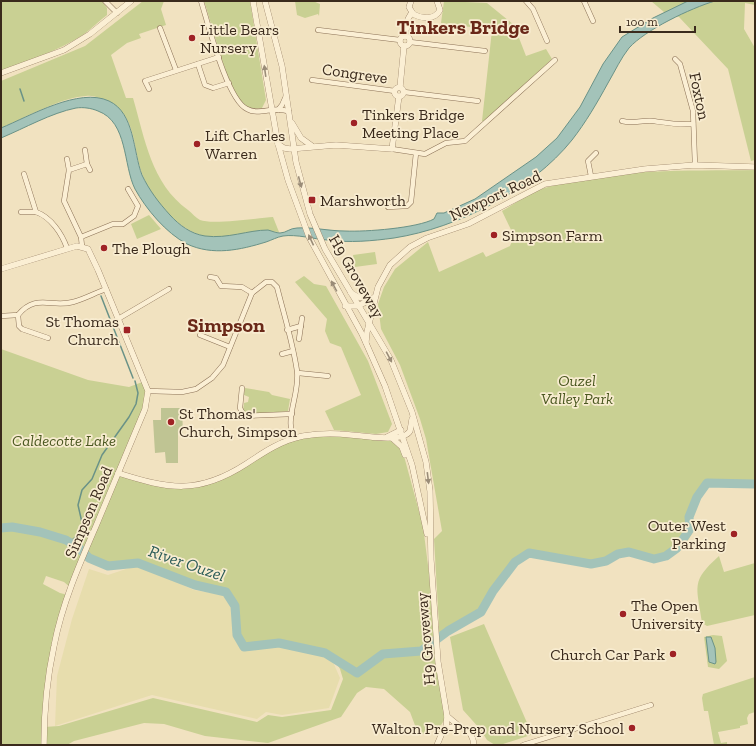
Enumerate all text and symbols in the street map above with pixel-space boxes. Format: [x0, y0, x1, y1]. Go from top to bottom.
scale bar [620, 8, 695, 34]
district label: Tinkers Bridge [397, 15, 530, 39]
text: 100 m [626, 15, 658, 29]
place label: Little Bears Nursery [200, 20, 279, 57]
marker: Little Bears Nursery [187, 33, 197, 43]
street label: Congreve [321, 60, 389, 87]
one-way arrow [262, 65, 268, 78]
street label: Foxton [685, 71, 714, 122]
place label: Tinkers Bridge Meeting Place [362, 105, 464, 142]
marker: Tinkers Bridge Meeting Place [349, 118, 359, 128]
place label: Lift Charles Warren [205, 126, 285, 163]
marker: Lift Charles Warren [192, 139, 202, 149]
street label: Newport Road [446, 166, 544, 225]
one-way arrow [298, 175, 304, 188]
place label: Marshworth [320, 191, 406, 210]
marker: Marshworth [307, 195, 317, 205]
place label: Simpson Farm [502, 226, 603, 245]
marker: Simpson Farm [489, 230, 499, 240]
street label: H9 Groveway [325, 231, 388, 322]
one-way arrow [308, 234, 314, 246]
place label: The Plough [112, 239, 190, 258]
marker: The Plough [99, 243, 109, 253]
one-way arrow [331, 280, 338, 292]
place label: St Thomas Church [46, 312, 119, 349]
district label: Simpson [187, 313, 265, 337]
marker: St Thomas Church [122, 325, 132, 335]
one-way arrow [385, 352, 392, 363]
park label: Ouzel Valley Park [541, 371, 613, 408]
place label: St Thomas' Church, Simpson [179, 404, 298, 441]
marker: St Thomas' Church, Simpson [166, 417, 176, 427]
park label: Caldecotte Lake [12, 431, 116, 450]
street label: Simpson Road [61, 463, 116, 561]
one-way arrow [425, 472, 431, 484]
place label: Outer West Parking [648, 516, 726, 553]
marker: Outer West Parking [729, 529, 739, 539]
water label: River Ouzel [146, 541, 228, 585]
street label: H9 Groveway [412, 591, 439, 686]
place label: The Open University [631, 596, 704, 633]
marker: The Open University [618, 609, 628, 619]
place label: Church Car Park [550, 645, 666, 664]
marker: Church Car Park [668, 649, 678, 659]
place label: Walton Pre-Prep and Nursery School [372, 719, 624, 738]
marker: Walton Pre-Prep and Nursery School [627, 723, 637, 733]

